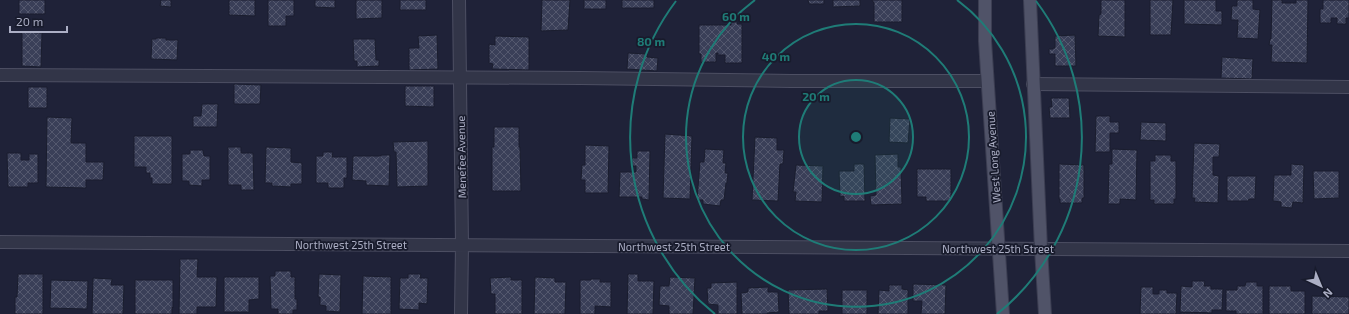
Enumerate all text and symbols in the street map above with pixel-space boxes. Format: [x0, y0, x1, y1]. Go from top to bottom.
scale bar [10, 8, 67, 34]
text: 60 m [722, 9, 750, 23]
text: 20 m [16, 14, 43, 28]
text: 80 m [637, 34, 665, 48]
text: 40 m [762, 49, 790, 63]
text: 20 m [802, 89, 830, 103]
street label: West Long Avenue [983, 111, 1003, 203]
street label: Menefee Avenue [454, 115, 468, 199]
centre of rings [849, 130, 863, 144]
street label: Northwest 25th Street [295, 238, 407, 251]
street label: Northwest 25th Street [618, 240, 730, 253]
street label: Northwest 25th Street [942, 242, 1054, 255]
north arrow [1301, 266, 1341, 306]
text: N [1321, 286, 1336, 301]

